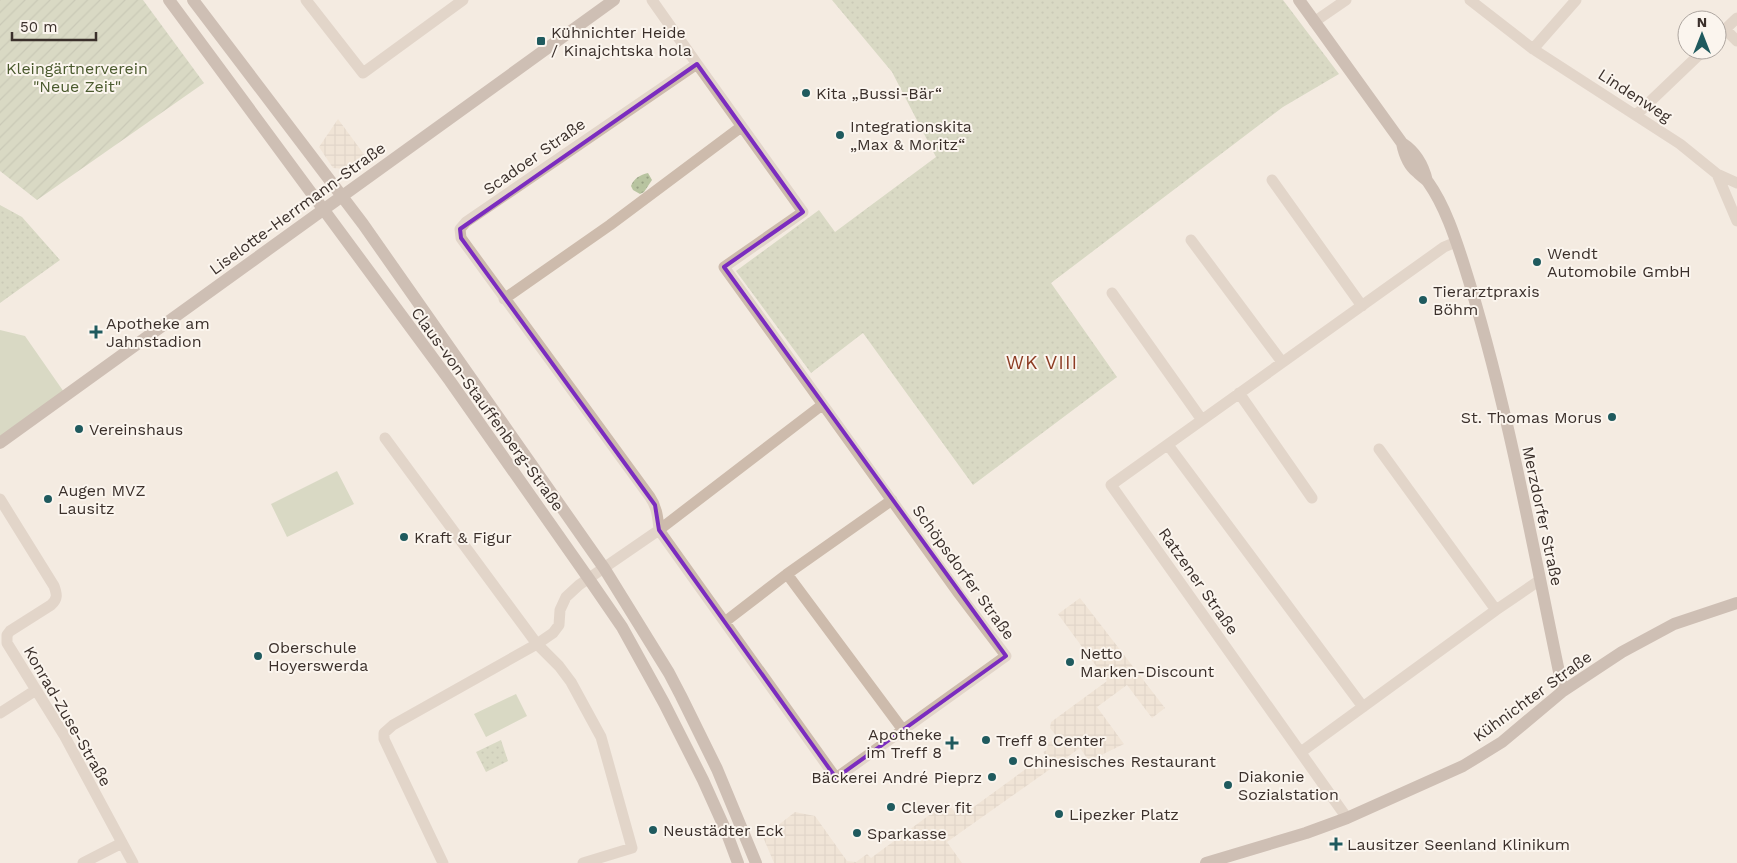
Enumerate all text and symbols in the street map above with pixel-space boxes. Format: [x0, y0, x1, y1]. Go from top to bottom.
scale bar [12, 10, 96, 42]
north arrow [1677, 10, 1727, 60]
text: N [1697, 14, 1707, 30]
text: 50 m [20, 18, 57, 36]
place label: Kühnichter Heide / Kinajchtska hola [551, 23, 692, 60]
marker: Kühnichter Heide / Kinajchtska hola [535, 35, 547, 47]
park label: Kleingärtnerverein "Neue Zeit" [6, 59, 148, 96]
street label: Lindenweg [1594, 65, 1675, 126]
place label: Kita „Bussi-Bär“ [816, 84, 942, 103]
marker: Kita „Bussi-Bär“ [800, 87, 812, 99]
street label: Scadoer Straße [480, 114, 589, 199]
place label: Integrationskita „Max & Moritz“ [850, 117, 972, 154]
marker: Integrationskita „Max & Moritz“ [834, 129, 846, 141]
street label: Liselotte-Herrmann-Straße [206, 138, 389, 279]
place label: Wendt Automobile GmbH [1547, 244, 1691, 281]
marker: Wendt Automobile GmbH [1531, 256, 1543, 268]
place label: Tierarztpraxis Böhm [1433, 282, 1540, 319]
marker: Tierarztpraxis Böhm [1417, 294, 1429, 306]
street label: Claus-von-Stauffenberg-Straße [407, 304, 568, 515]
place label: Apotheke am Jahnstadion [106, 314, 210, 351]
marker: Apotheke am Jahnstadion [90, 326, 102, 338]
district label: WK VIII [1006, 351, 1078, 374]
place label: St. Thomas Morus [1461, 408, 1602, 427]
marker: St. Thomas Morus [1606, 411, 1618, 423]
place label: Vereinshaus [89, 420, 183, 439]
marker: Vereinshaus [73, 423, 85, 435]
street label: Merzdorfer Straße [1518, 445, 1567, 588]
place label: Augen MVZ Lausitz [58, 481, 146, 518]
marker: Augen MVZ Lausitz [42, 493, 54, 505]
street label: Schöpsdorfer Straße [908, 501, 1019, 643]
street label: Ratzener Straße [1155, 524, 1242, 638]
place label: Kraft & Figur [414, 528, 512, 547]
marker: Kraft & Figur [398, 531, 410, 543]
place label: Oberschule Hoyerswerda [268, 638, 368, 675]
street label: Konrad-Zuse-Straße [20, 643, 115, 790]
place label: Netto Marken-Discount [1080, 644, 1215, 681]
street label: Kühnichter Straße [1469, 647, 1595, 746]
marker: Oberschule Hoyerswerda [252, 650, 264, 662]
marker: Netto Marken-Discount [1064, 656, 1076, 668]
place label: Apotheke im Treff 8 [866, 725, 942, 762]
place label: Treff 8 Center [996, 731, 1106, 750]
marker: Treff 8 Center [980, 734, 992, 746]
marker: Apotheke im Treff 8 [946, 737, 958, 749]
place label: Chinesisches Restaurant [1023, 752, 1216, 771]
marker: Chinesisches Restaurant [1007, 755, 1019, 767]
place label: Diakonie Sozialstation [1238, 767, 1339, 804]
place label: Bäckerei André Pieprz [811, 768, 982, 787]
marker: Bäckerei André Pieprz [986, 771, 998, 783]
marker: Diakonie Sozialstation [1222, 779, 1234, 791]
place label: Clever fit [901, 798, 972, 817]
marker: Clever fit [885, 801, 897, 813]
place label: Lipezker Platz [1069, 805, 1179, 824]
marker: Lipezker Platz [1053, 808, 1065, 820]
place label: Neustädter Eck [663, 821, 783, 840]
marker: Neustädter Eck [647, 824, 659, 836]
place label: Sparkasse [867, 824, 947, 843]
marker: Sparkasse [851, 827, 863, 839]
place label: Lausitzer Seenland Klinikum [1347, 835, 1570, 854]
marker: Lausitzer Seenland Klinikum [1329, 837, 1343, 851]

